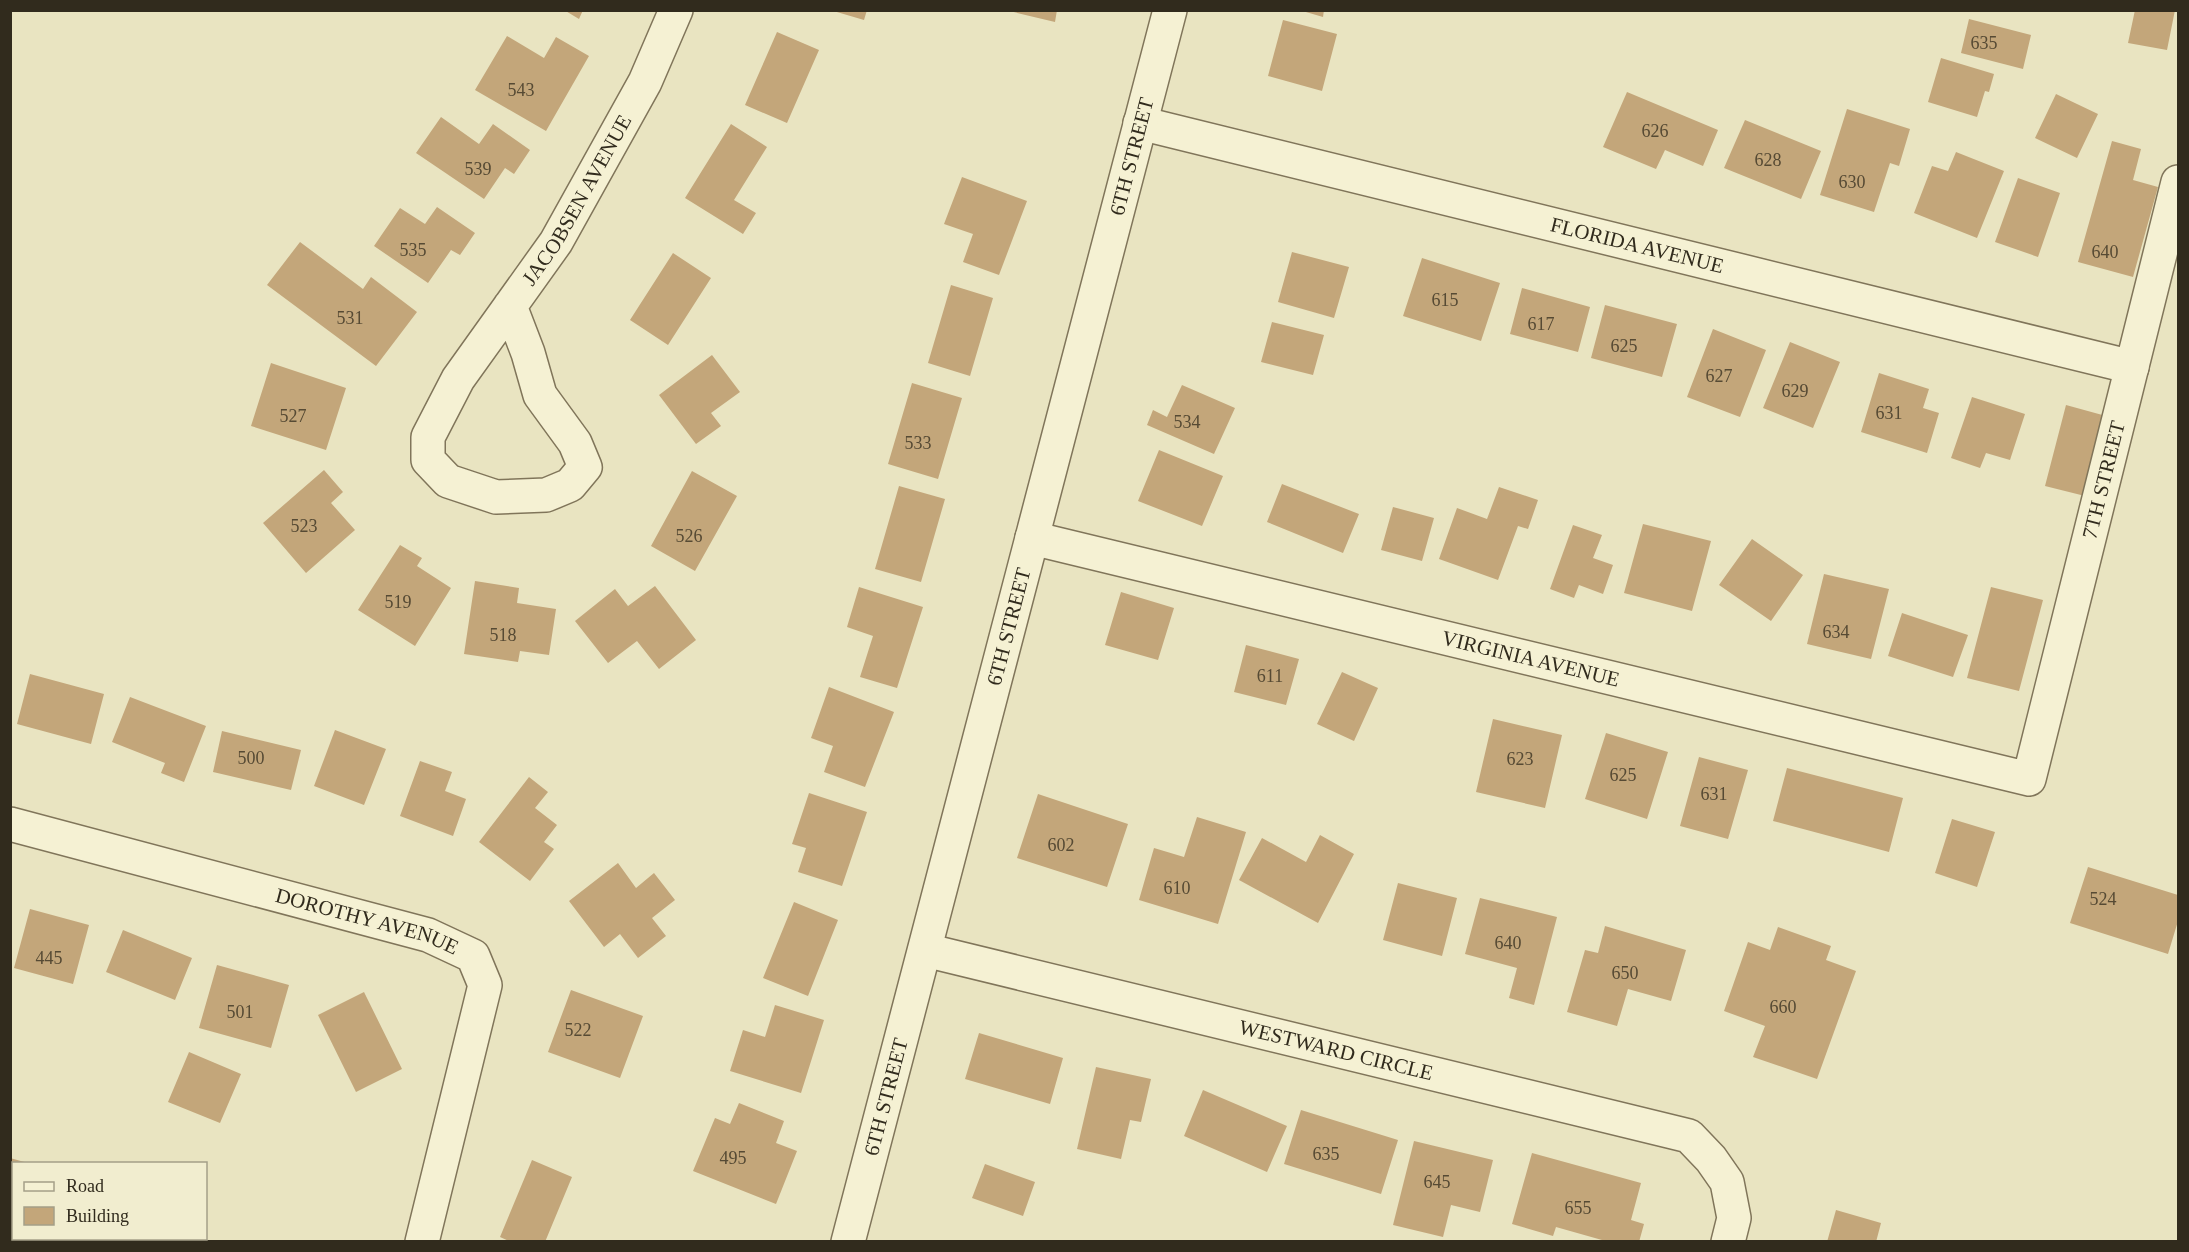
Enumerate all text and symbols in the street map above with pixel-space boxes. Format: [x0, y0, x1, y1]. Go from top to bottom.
house number: 635 [1971, 33, 1998, 53]
house number: 543 [508, 80, 535, 100]
street label: 6TH STREET [1105, 95, 1159, 218]
street label: JACOBSEN AVENUE [517, 111, 636, 290]
house number: 626 [1642, 121, 1669, 141]
house number: 628 [1755, 150, 1782, 170]
house number: 539 [465, 159, 492, 179]
house number: 630 [1839, 172, 1866, 192]
street label: FLORIDA AVENUE [1548, 212, 1726, 278]
house number: 535 [400, 240, 427, 260]
house number: 640 [2092, 242, 2119, 262]
house number: 615 [1432, 290, 1459, 310]
house number: 531 [337, 308, 364, 328]
house number: 617 [1528, 314, 1555, 334]
house number: 625 [1611, 336, 1638, 356]
house number: 627 [1706, 366, 1733, 386]
house number: 629 [1782, 381, 1809, 401]
house number: 631 [1876, 403, 1903, 423]
house number: 527 [280, 406, 307, 426]
house number: 534 [1174, 412, 1201, 432]
street label: 7TH STREET [2077, 418, 2130, 541]
house number: 533 [905, 433, 932, 453]
house number: 523 [291, 516, 318, 536]
house number: 526 [676, 526, 703, 546]
street label: 6TH STREET [982, 565, 1036, 688]
house number: 519 [385, 592, 412, 612]
house number: 634 [1823, 622, 1850, 642]
house number: 518 [490, 625, 517, 645]
street label: VIRGINIA AVENUE [1439, 625, 1622, 692]
house number: 611 [1257, 666, 1283, 686]
house number: 500 [238, 748, 265, 768]
house number: 623 [1507, 749, 1534, 769]
house number: 625 [1610, 765, 1637, 785]
house number: 631 [1701, 784, 1728, 804]
house number: 602 [1048, 835, 1075, 855]
house number: 610 [1164, 878, 1191, 898]
street label: DOROTHY AVENUE [273, 883, 462, 960]
house number: 524 [2090, 889, 2117, 909]
house number: 640 [1495, 933, 1522, 953]
house number: 445 [36, 948, 63, 968]
house number: 650 [1612, 963, 1639, 983]
house number: 660 [1770, 997, 1797, 1017]
house number: 501 [227, 1002, 254, 1022]
street label: WESTWARD CIRCLE [1236, 1015, 1436, 1085]
house number: 522 [565, 1020, 592, 1040]
street label: 6TH STREET [859, 1035, 913, 1158]
house number: 635 [1313, 1144, 1340, 1164]
house number: 495 [720, 1148, 747, 1168]
legend [12, 1162, 207, 1240]
house number: 645 [1424, 1172, 1451, 1192]
text: Road [66, 1176, 104, 1196]
house number: 655 [1565, 1198, 1592, 1218]
text: Building [66, 1206, 129, 1226]

